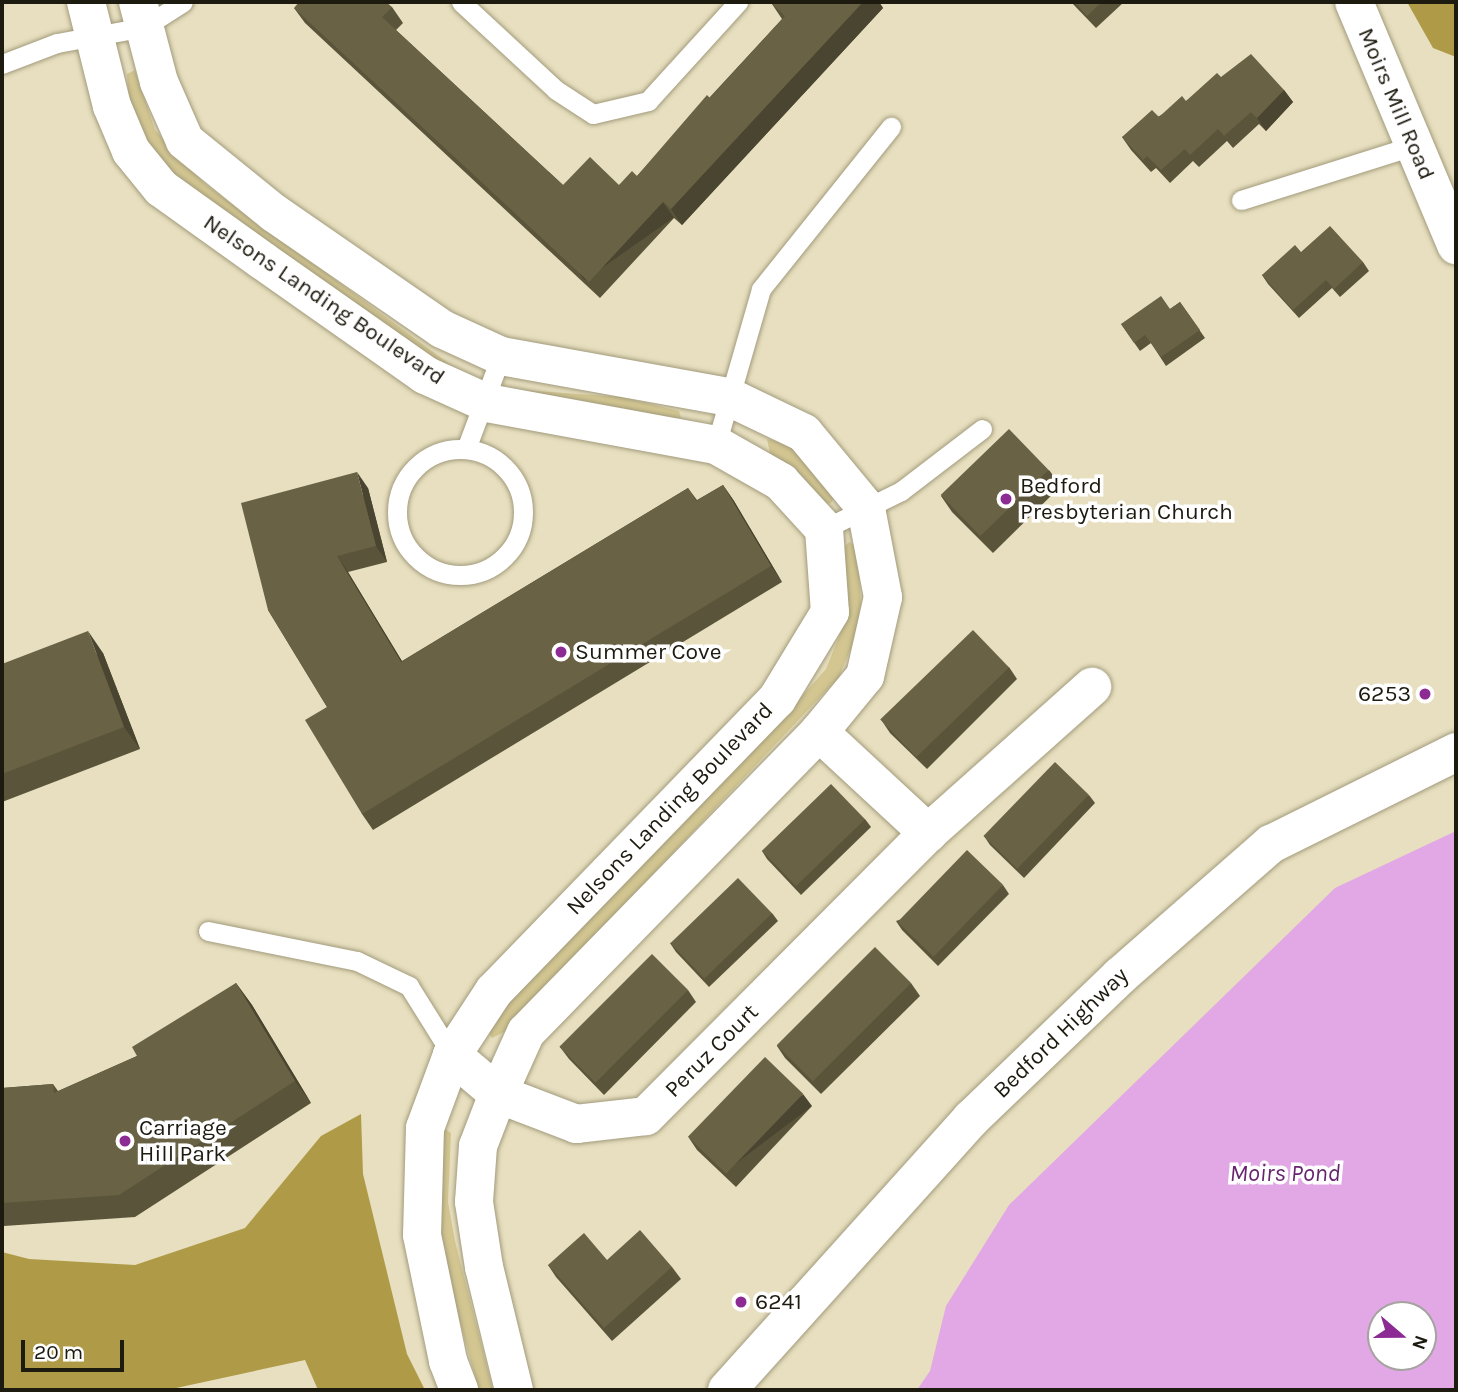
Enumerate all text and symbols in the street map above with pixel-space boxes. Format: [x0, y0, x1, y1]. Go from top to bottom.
street label: Moirs Mill Road [1352, 24, 1440, 184]
street label: Nelsons Landing Boulevard [198, 209, 450, 391]
place label: Bedford Presbyterian Church [1020, 472, 1233, 526]
marker: Bedford Presbyterian Church [998, 491, 1014, 507]
place label: Summer Cove [575, 638, 721, 666]
marker: Summer Cove [553, 644, 569, 660]
place label: 6253 [1358, 680, 1411, 708]
marker: 6253 [1417, 686, 1433, 702]
street label: Nelsons Landing Boulevard [561, 697, 779, 921]
street label: Bedford Highway [988, 962, 1134, 1104]
street label: Peruz Court [660, 999, 764, 1103]
place label: Carriage Hill Park [139, 1114, 227, 1168]
marker: Carriage Hill Park [117, 1133, 133, 1149]
water label: Moirs Pond [1230, 1160, 1340, 1188]
place label: 6241 [755, 1288, 802, 1316]
marker: 6241 [733, 1294, 749, 1310]
north arrow [1367, 1301, 1437, 1371]
scale bar [24, 1326, 128, 1370]
text: N [1407, 1332, 1433, 1353]
text: 20 m [34, 1340, 83, 1364]

